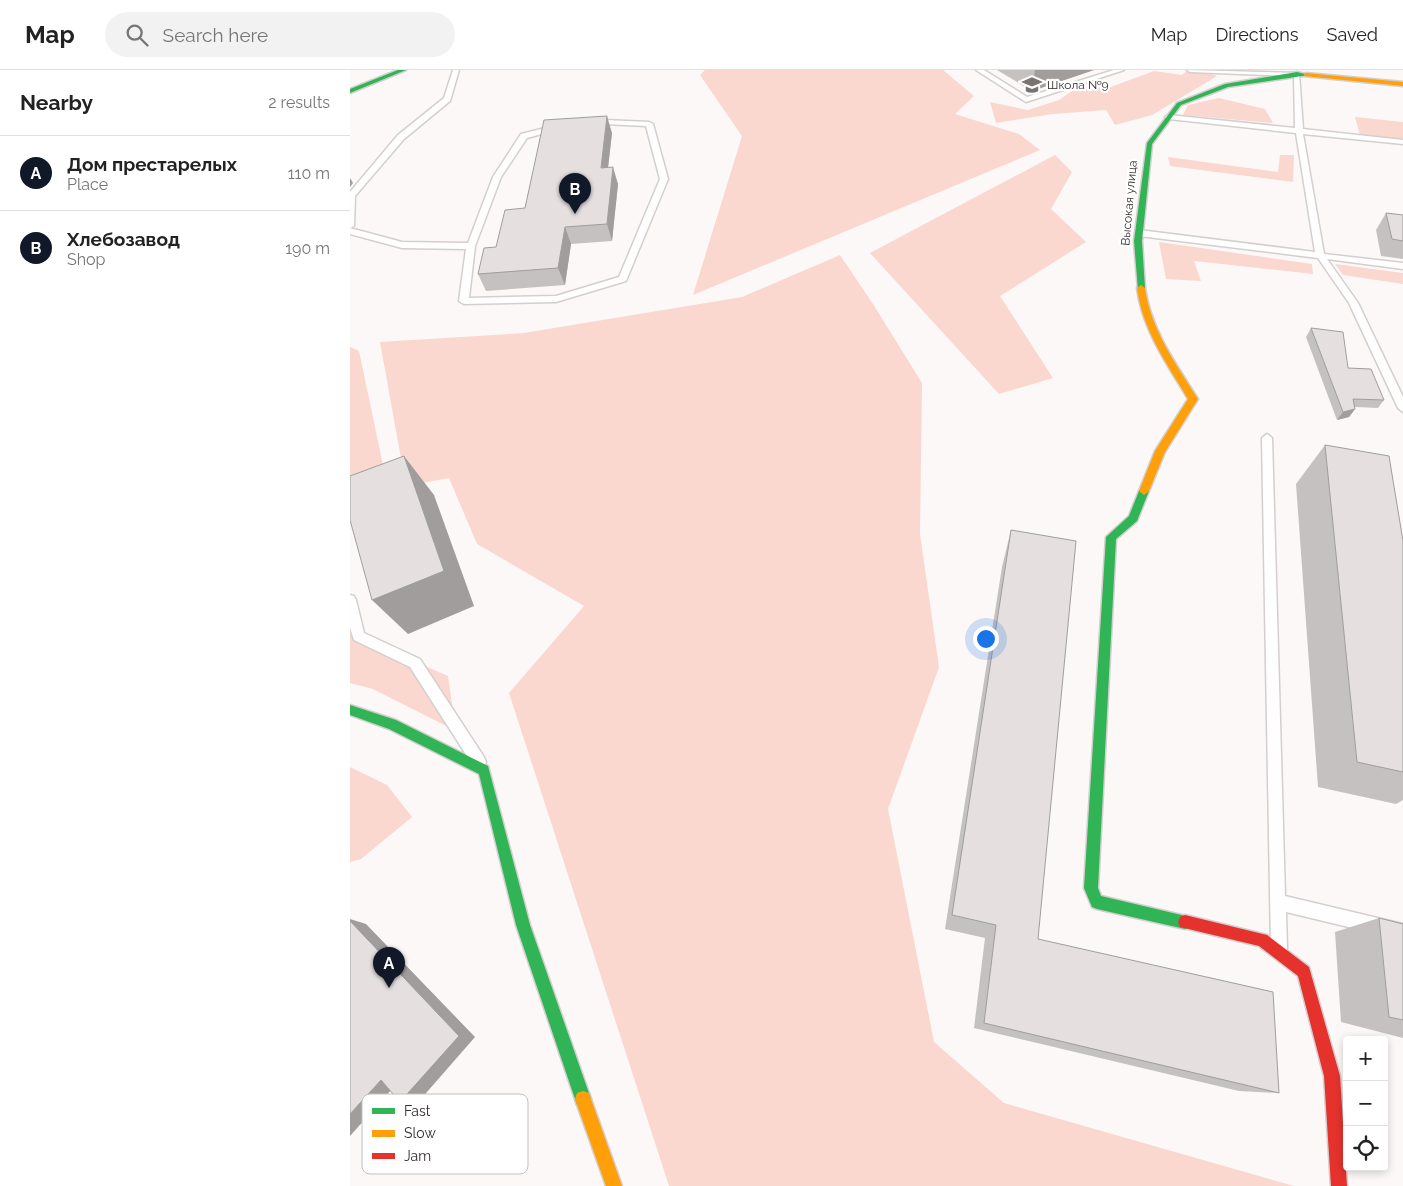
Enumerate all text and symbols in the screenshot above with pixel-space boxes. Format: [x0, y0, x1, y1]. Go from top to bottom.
search box [105, 12, 455, 57]
text: Map [25, 20, 75, 49]
icon: search [123, 21, 151, 49]
text: Search here [163, 24, 268, 46]
text: Map [1151, 24, 1187, 45]
text: Directions [1215, 24, 1299, 45]
text: Saved [1327, 24, 1378, 45]
school or university icon: Школа №9 [1021, 74, 1043, 96]
place label: Школа №9 [1047, 78, 1109, 92]
text: Nearby [20, 90, 93, 115]
text: 2 results [268, 93, 330, 112]
text: Дом престарелых [67, 153, 237, 175]
street label: Высокая улица [1118, 160, 1140, 246]
text: A [31, 164, 41, 183]
text: 110 m [288, 164, 330, 183]
pin: B [559, 173, 591, 214]
text: Place [67, 175, 108, 194]
text: Хлебозавод [67, 228, 180, 250]
text: B [31, 239, 41, 258]
text: 190 m [285, 239, 330, 258]
text: Shop [67, 250, 105, 269]
your location [973, 626, 999, 652]
pin: A [373, 947, 405, 988]
map controls [1343, 1036, 1388, 1171]
button: + [1343, 1036, 1388, 1081]
button: − [1343, 1081, 1388, 1126]
legend [362, 1094, 528, 1174]
text: Fast [404, 1103, 431, 1119]
text: Slow [404, 1125, 436, 1141]
button: locate [1343, 1126, 1388, 1171]
text: Jam [404, 1148, 431, 1164]

